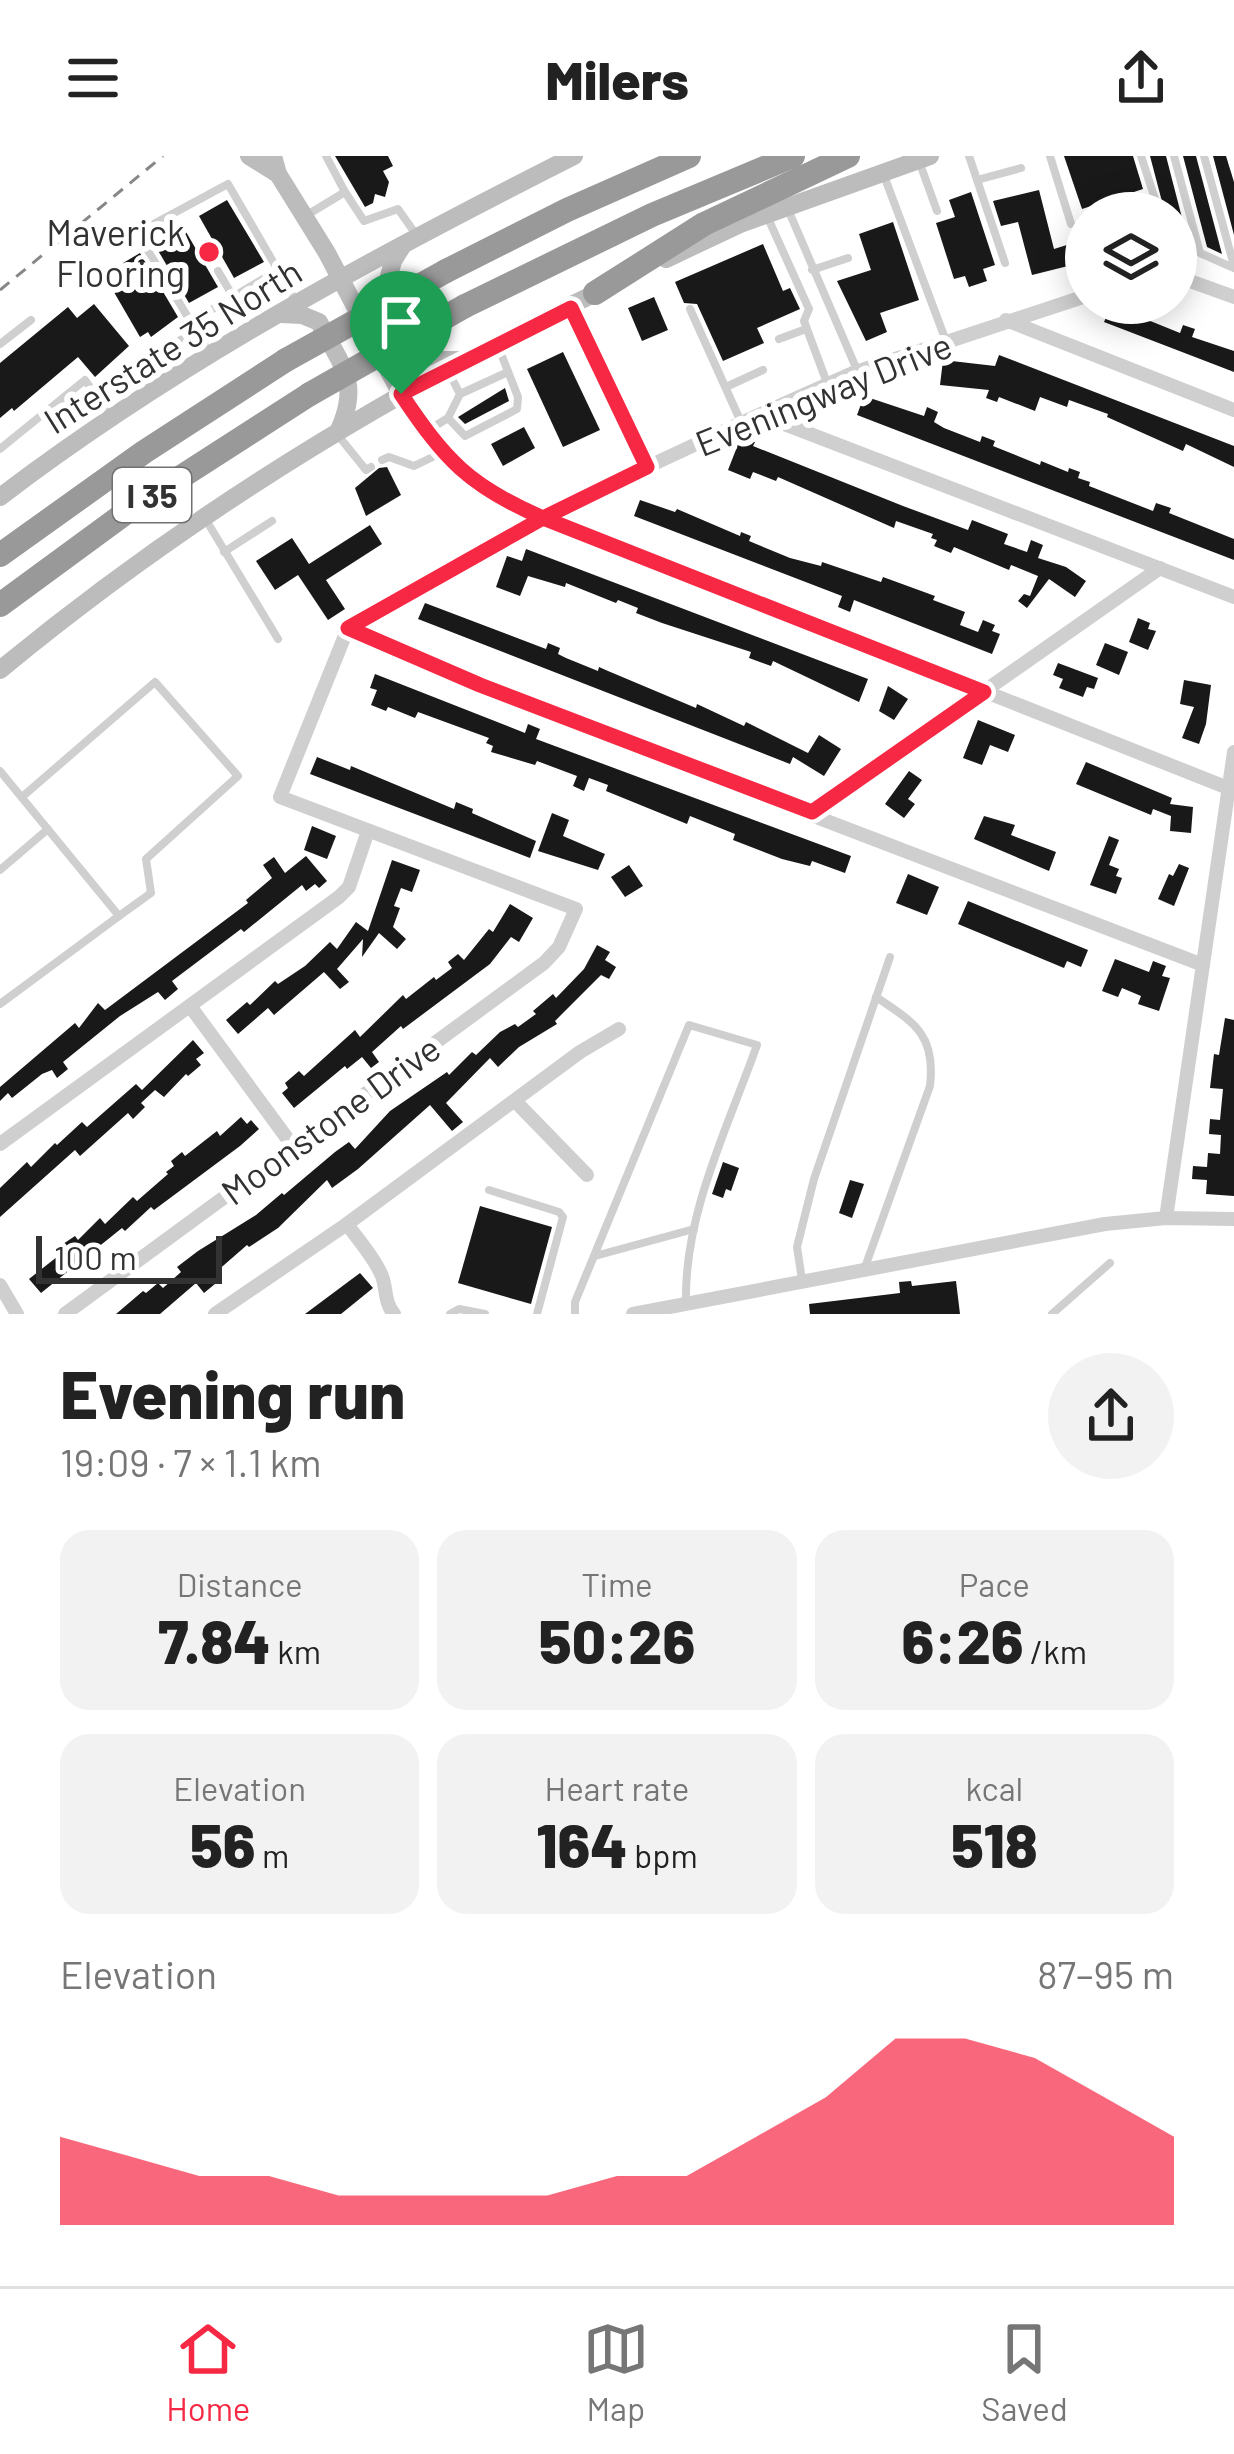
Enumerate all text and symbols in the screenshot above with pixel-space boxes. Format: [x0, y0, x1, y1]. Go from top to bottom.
icon: menu [60, 45, 126, 111]
icon: share [1108, 45, 1174, 111]
text: Milers [545, 46, 689, 111]
map controls [1065, 192, 1197, 324]
button: layers [1065, 192, 1197, 324]
place label: Maverick Flooring [46, 210, 185, 294]
marker: Maverick Flooring [196, 239, 222, 265]
street label: Interstate 35 North [35, 249, 309, 441]
pin [350, 271, 452, 394]
icon: arrive [368, 289, 434, 355]
street label: Eveningway Drive [689, 322, 957, 464]
road number: I 35 [113, 468, 191, 522]
street label: Moonstone Drive [212, 1025, 448, 1213]
scale bar [36, 1230, 222, 1283]
text: 100 m [54, 1237, 137, 1277]
text: Evening run [60, 1353, 405, 1432]
button: share [1048, 1353, 1174, 1479]
text: 19:09 · 7 × 1.1 km [60, 1438, 322, 1485]
text: Distance [177, 1564, 303, 1604]
text: Time [581, 1564, 653, 1604]
text: Pace [959, 1564, 1030, 1604]
text: 7.84 [158, 1604, 271, 1676]
text: 50:26 [539, 1604, 695, 1676]
text: 6:26 [902, 1604, 1023, 1676]
text: km [271, 1631, 321, 1671]
text: /km [1023, 1631, 1087, 1671]
text: Elevation [173, 1768, 306, 1808]
text: Heart rate [545, 1768, 689, 1808]
text: kcal [966, 1768, 1023, 1808]
text: 56 [190, 1808, 255, 1880]
text: 164 [536, 1808, 628, 1880]
text: 518 [951, 1808, 1038, 1880]
text: m [255, 1835, 289, 1875]
text: bpm [628, 1835, 698, 1875]
text: Elevation [60, 1950, 217, 1997]
text: 87–95 m [1037, 1950, 1174, 1997]
tab: Home [166, 2316, 250, 2428]
tab: Map [583, 2316, 649, 2428]
tab: Saved [981, 2316, 1068, 2428]

